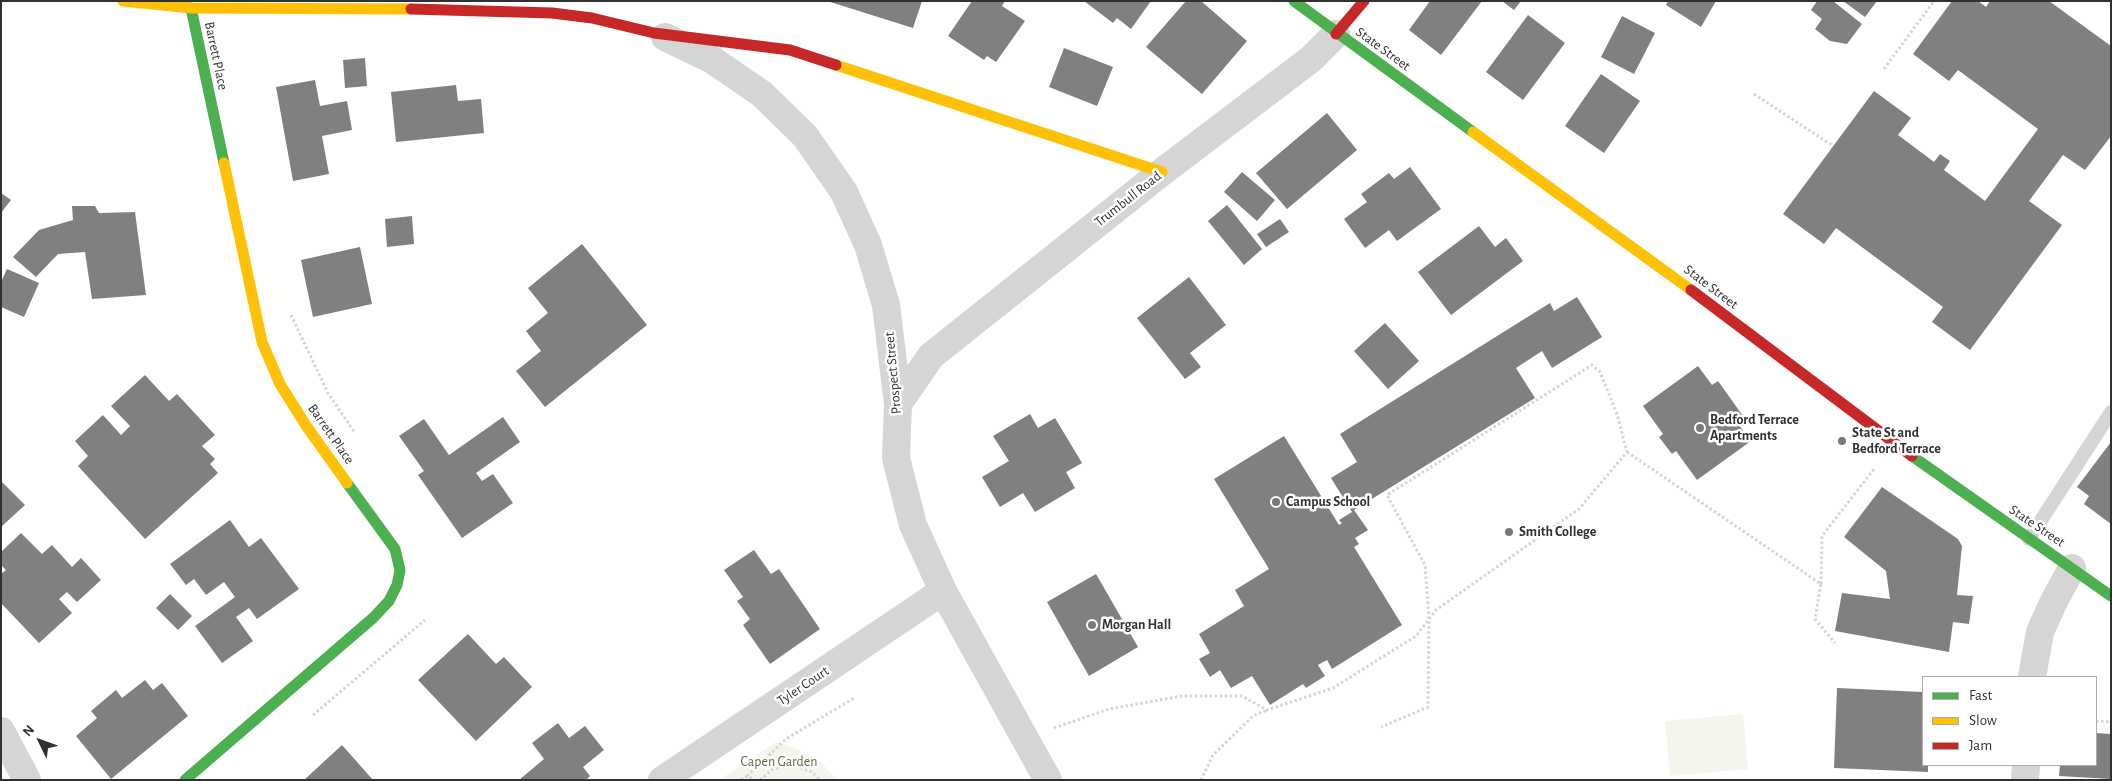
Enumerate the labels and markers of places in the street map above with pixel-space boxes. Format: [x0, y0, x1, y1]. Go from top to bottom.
place label: Bedford Terrace Apartments [1710, 412, 1799, 444]
marker: Bedford Terrace Apartments [1694, 422, 1706, 434]
place label: State St and Bedford Terrace [1852, 425, 1941, 458]
marker: State St and Bedford Terrace [1836, 435, 1848, 447]
place label: Campus School [1286, 494, 1370, 510]
marker: Campus School [1270, 496, 1282, 508]
place label: Smith College [1519, 524, 1596, 540]
marker: Smith College [1503, 526, 1515, 538]
place label: Morgan Hall [1102, 617, 1171, 633]
marker: Morgan Hall [1086, 619, 1098, 631]

